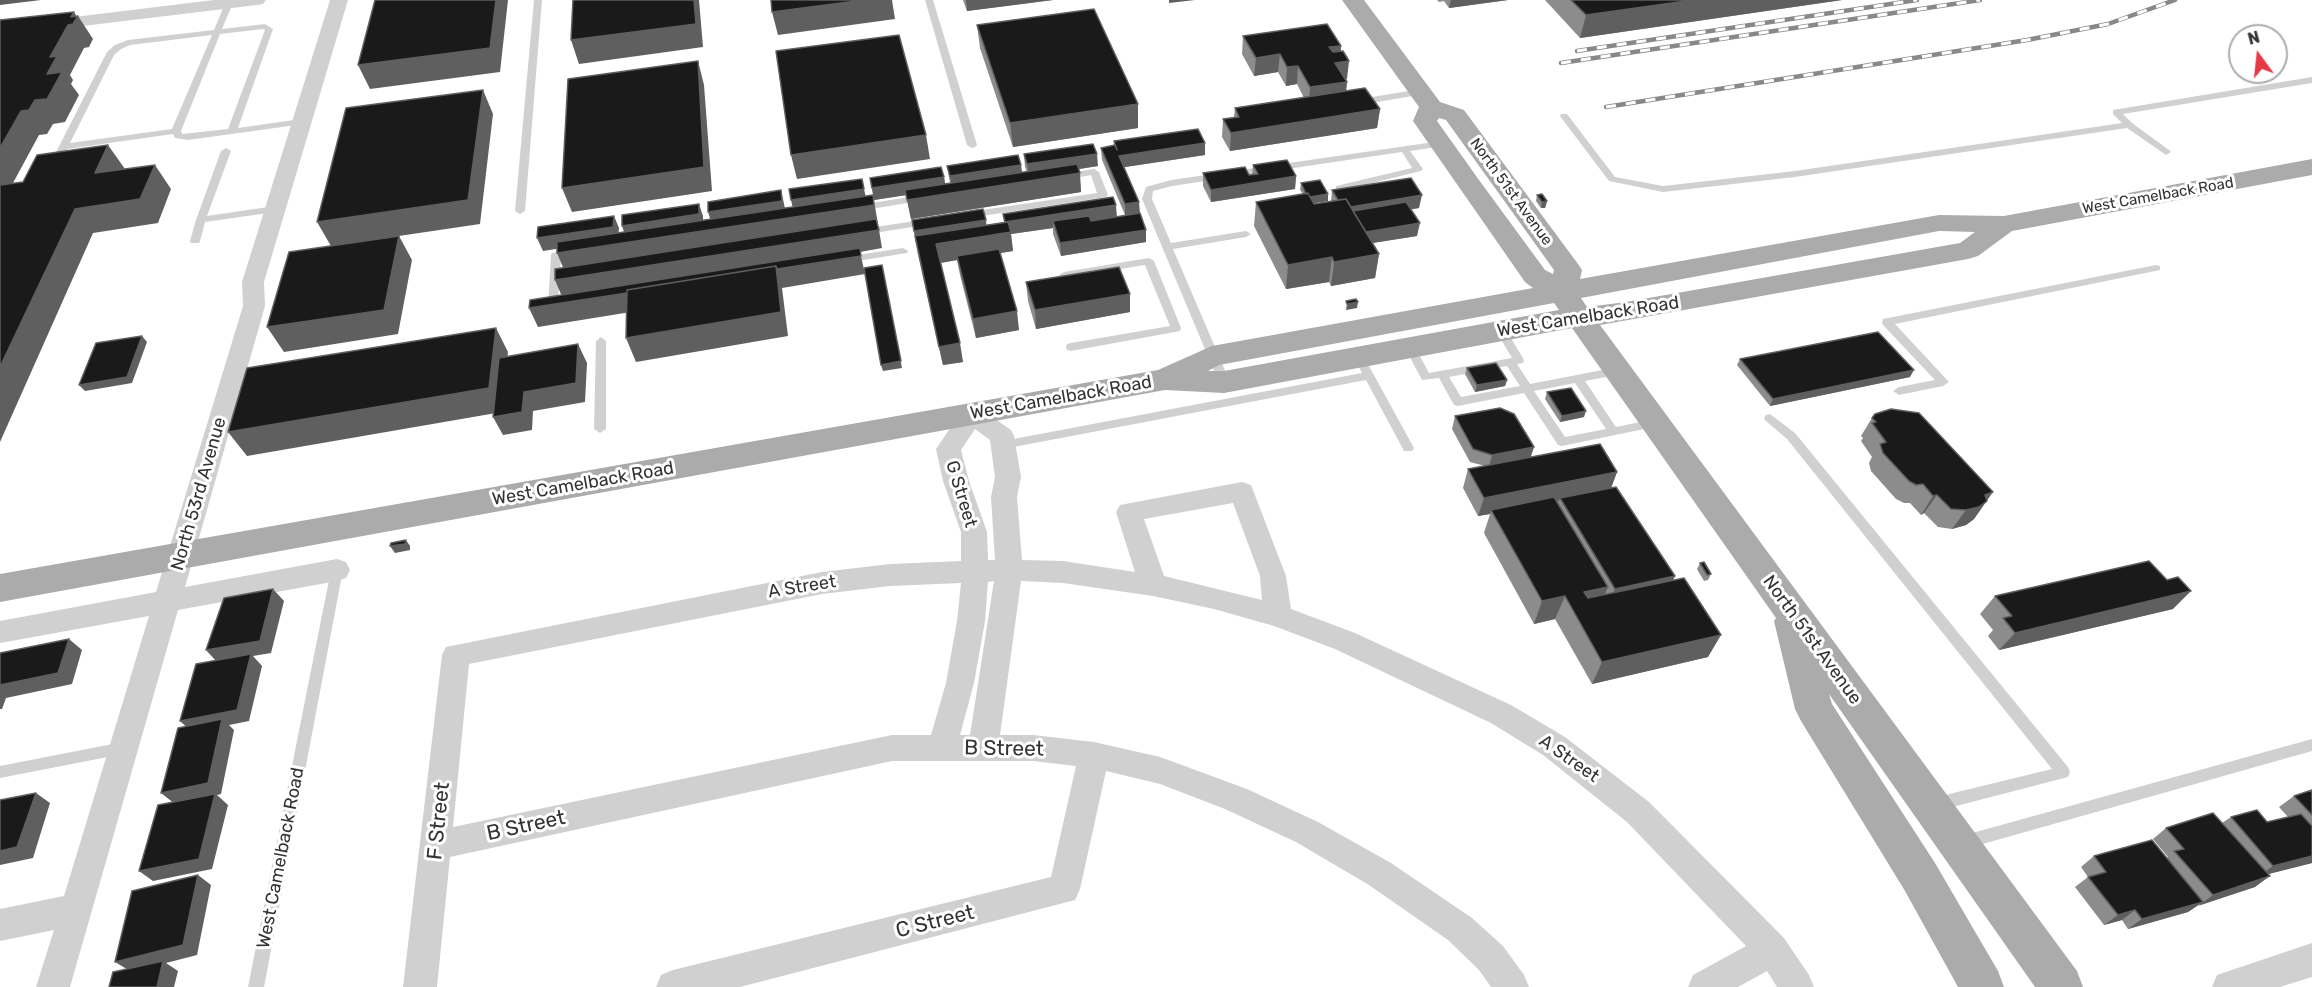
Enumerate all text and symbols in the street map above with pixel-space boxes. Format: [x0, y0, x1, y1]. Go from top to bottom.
north arrow [2228, 24, 2288, 84]
text: N [2246, 27, 2262, 49]
street label: North 51st Avenue [1466, 135, 1556, 249]
street label: West Camelback Road [2081, 174, 2235, 218]
street label: West Camelback Road [1495, 292, 1681, 342]
street label: West Camelback Road [968, 371, 1154, 425]
street label: North 53rd Avenue [167, 415, 231, 573]
street label: West Camelback Road [490, 457, 676, 511]
street label: G Street [941, 458, 981, 530]
street label: A Street [766, 571, 838, 603]
street label: North 51st Avenue [1758, 571, 1866, 709]
street label: A Street [1535, 731, 1603, 787]
street label: B Street [964, 736, 1044, 762]
street label: West Camelback Road [253, 766, 309, 950]
street label: F Street [422, 781, 456, 861]
street label: B Street [484, 805, 568, 847]
street label: C Street [893, 900, 977, 944]

